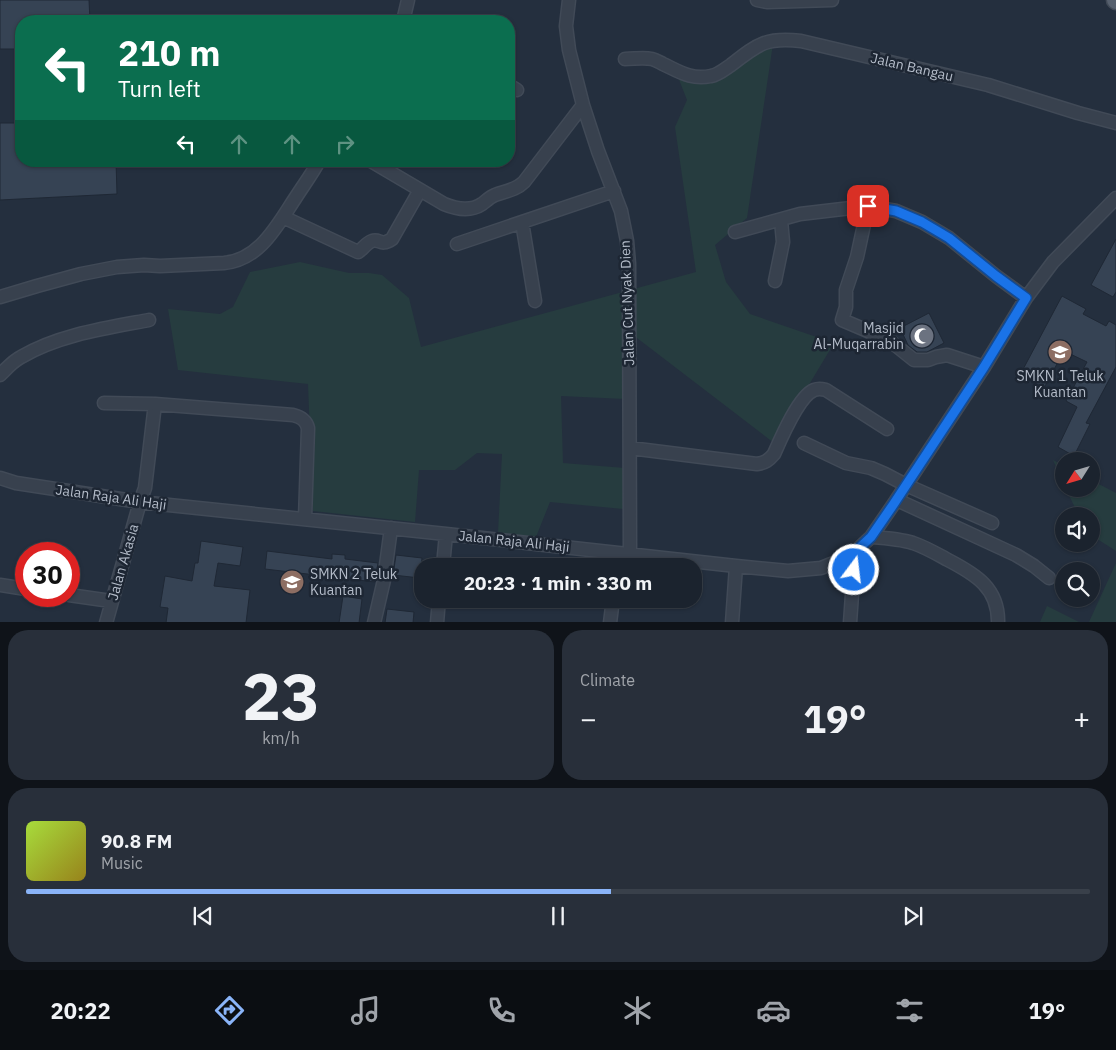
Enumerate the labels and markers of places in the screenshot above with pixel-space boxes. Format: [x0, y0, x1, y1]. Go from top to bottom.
pin [847, 185, 889, 227]
place label: Masjid Al-Muqarrabin [814, 319, 904, 353]
mosque icon: Masjid Al-Muqarrabin [909, 323, 935, 349]
school or university icon: SMKN 1 Teluk Kuantan [1047, 339, 1073, 365]
place label: SMKN 1 Teluk Kuantan [1016, 367, 1104, 401]
place label: SMKN 2 Teluk Kuantan [310, 565, 398, 599]
school or university icon: SMKN 2 Teluk Kuantan [279, 569, 305, 595]

